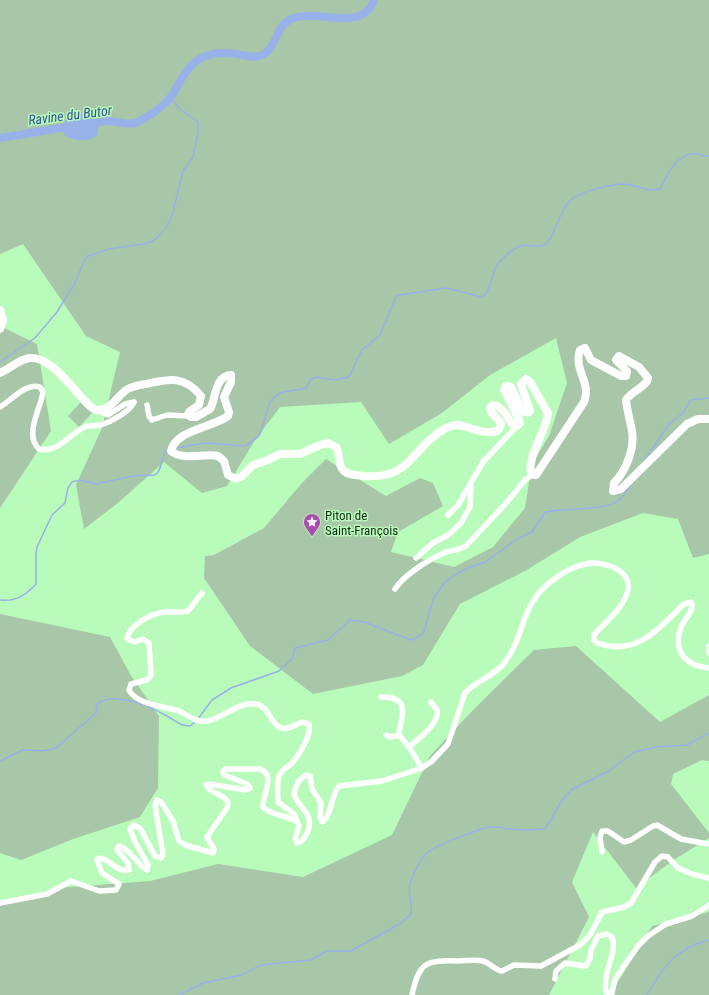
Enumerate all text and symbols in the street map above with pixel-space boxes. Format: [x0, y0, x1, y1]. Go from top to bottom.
water label: Ravine du Butor [27, 102, 113, 128]
place label: Piton de Saint-François [325, 508, 398, 538]
place icon: Piton de Saint-François [302, 512, 322, 537]

